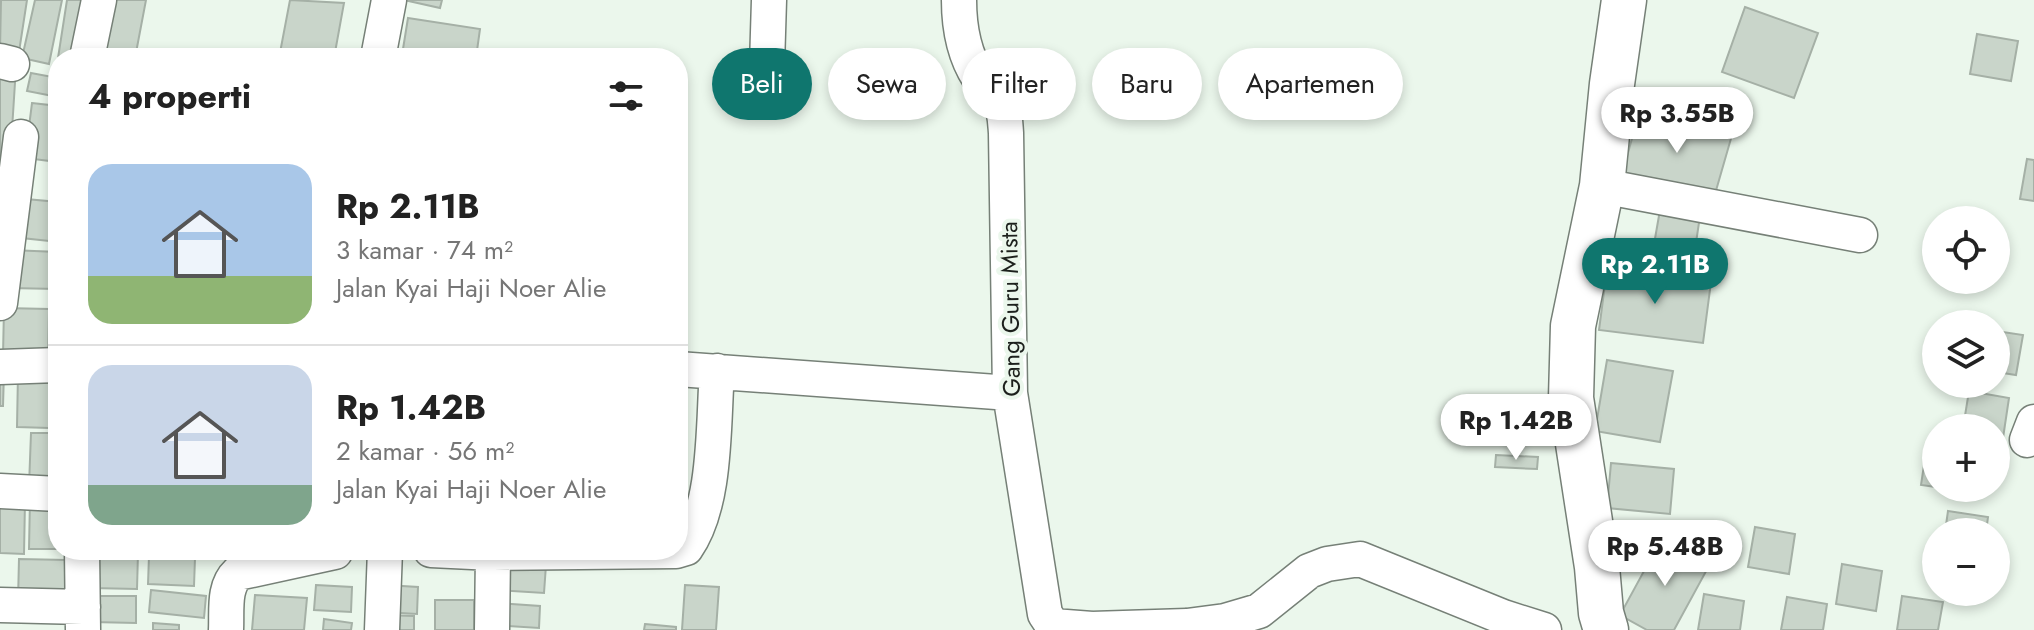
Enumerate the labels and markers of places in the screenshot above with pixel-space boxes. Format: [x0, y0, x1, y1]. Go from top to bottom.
pin: Rp 3.55B [1594, 87, 1760, 155]
pin: Rp 2.11B [1572, 238, 1738, 306]
pin: Rp 1.42B [1433, 394, 1599, 462]
pin: Rp 5.48B [1582, 520, 1748, 588]

